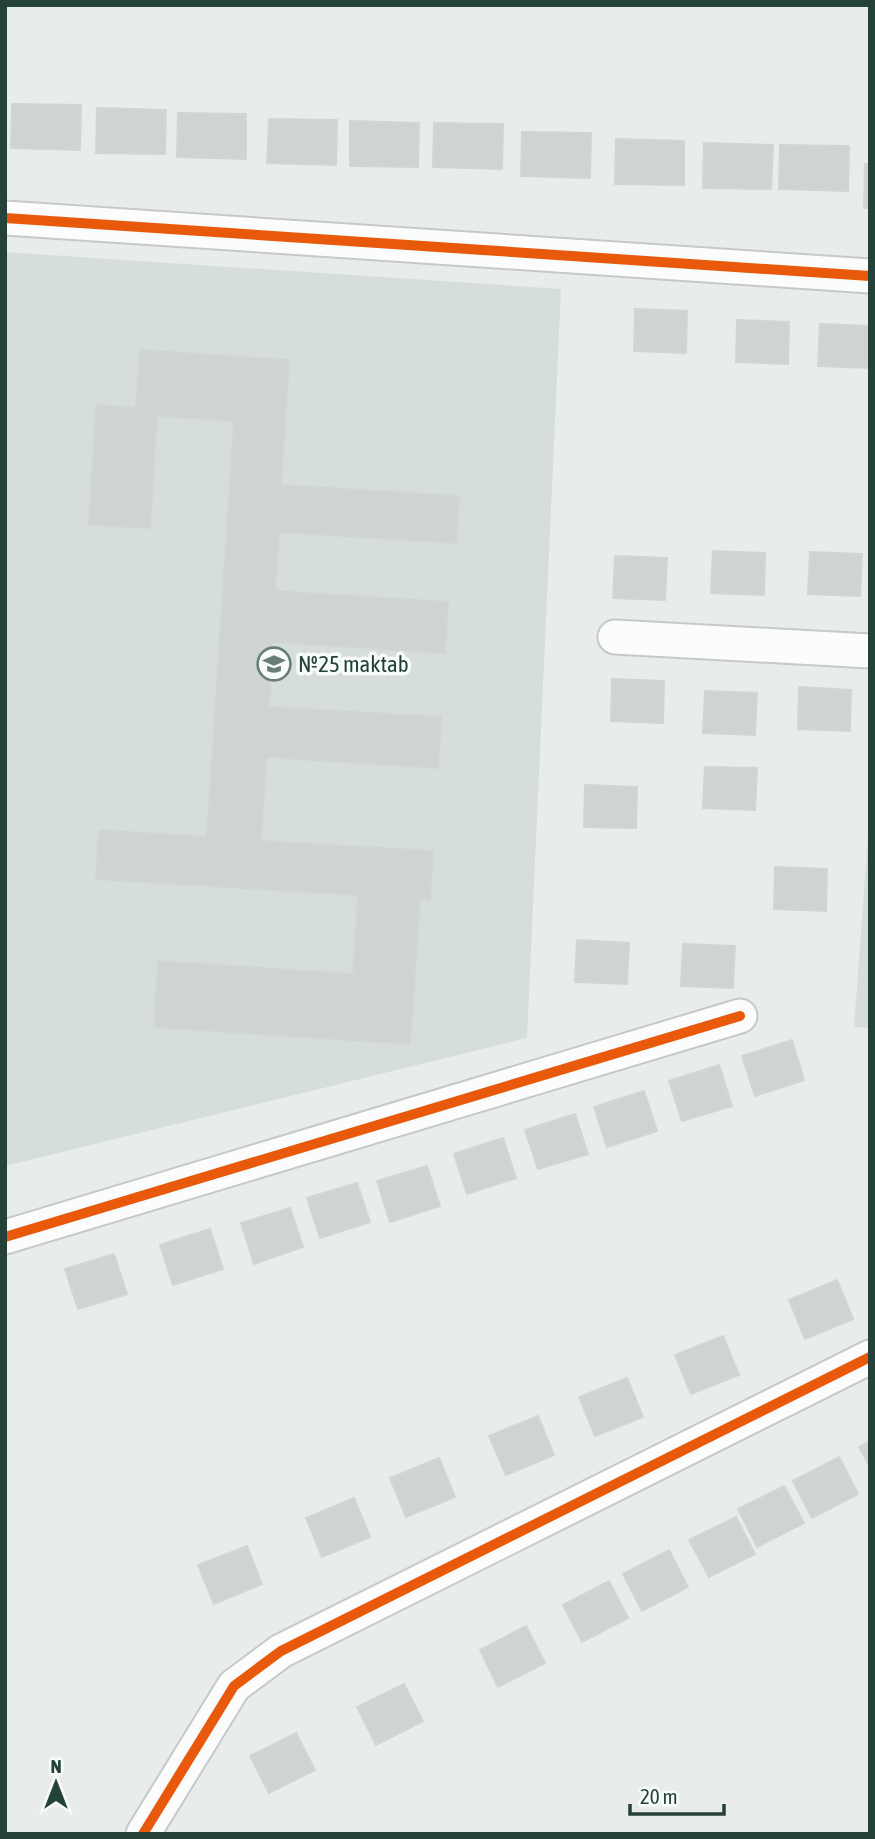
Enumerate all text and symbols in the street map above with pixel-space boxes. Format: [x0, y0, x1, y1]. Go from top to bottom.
school or university icon: №25 maktab [255, 645, 293, 683]
place label: №25 maktab [298, 651, 409, 677]
north arrow [21, 1748, 91, 1818]
text: N [50, 1755, 62, 1777]
scale bar [630, 1772, 724, 1816]
text: 20 m [640, 1784, 678, 1808]

